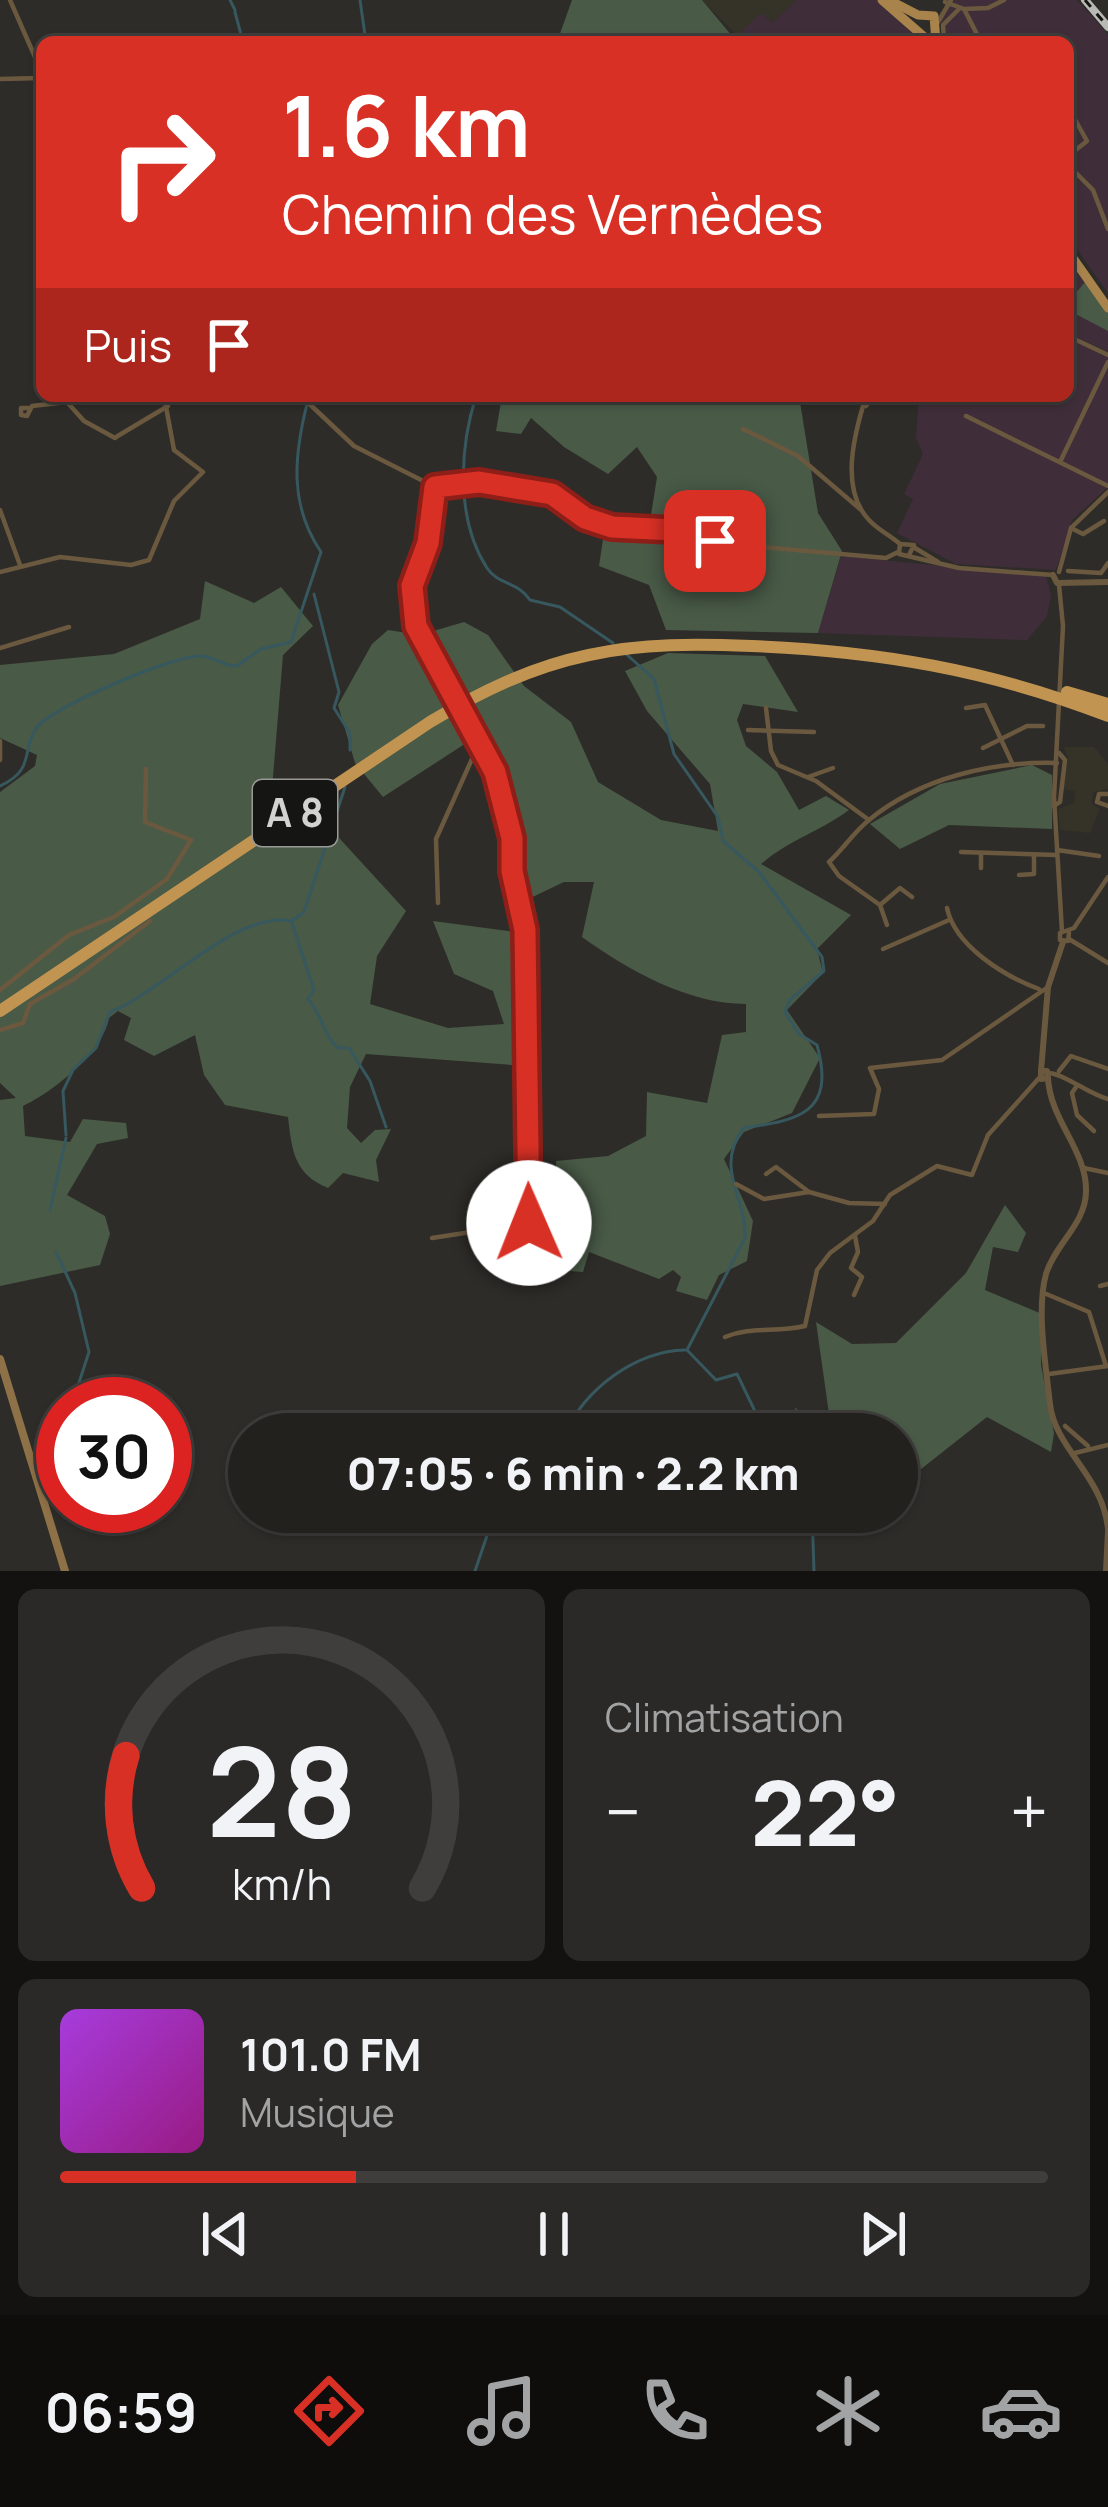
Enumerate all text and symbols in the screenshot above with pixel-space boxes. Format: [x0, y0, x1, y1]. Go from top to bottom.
text: 1.6 km [282, 67, 531, 182]
icon: right [84, 84, 240, 240]
text: Chemin des Vernèdes [282, 176, 823, 250]
icon: arrive [196, 312, 262, 378]
text: Puis [84, 314, 172, 376]
pin [664, 490, 766, 592]
icon: arrive [682, 508, 748, 574]
road number: A 8 [253, 780, 337, 846]
position arrow [466, 1160, 592, 1286]
speed limit sign: 30 [36, 1377, 192, 1533]
text: 07:05 · 6 min · 2.2 km [347, 1442, 799, 1504]
text: Climatisation [605, 1690, 844, 1744]
text: 28 [206, 1704, 357, 1874]
text: 22° [751, 1750, 900, 1873]
text: − [605, 1766, 641, 1856]
text: + [1010, 1766, 1048, 1856]
text: km/h [232, 1854, 331, 1913]
text: 101.0 FM [240, 2023, 422, 2085]
text: Musique [240, 2085, 395, 2139]
icon: previous [192, 2201, 258, 2267]
icon: pause [521, 2201, 587, 2267]
icon: next [850, 2201, 916, 2267]
icon: directions [287, 2369, 371, 2453]
icon: music [460, 2369, 544, 2453]
icon: phone [633, 2369, 717, 2453]
icon: climate [806, 2369, 890, 2453]
icon: car [979, 2369, 1063, 2453]
text: 06:59 [45, 2374, 197, 2448]

